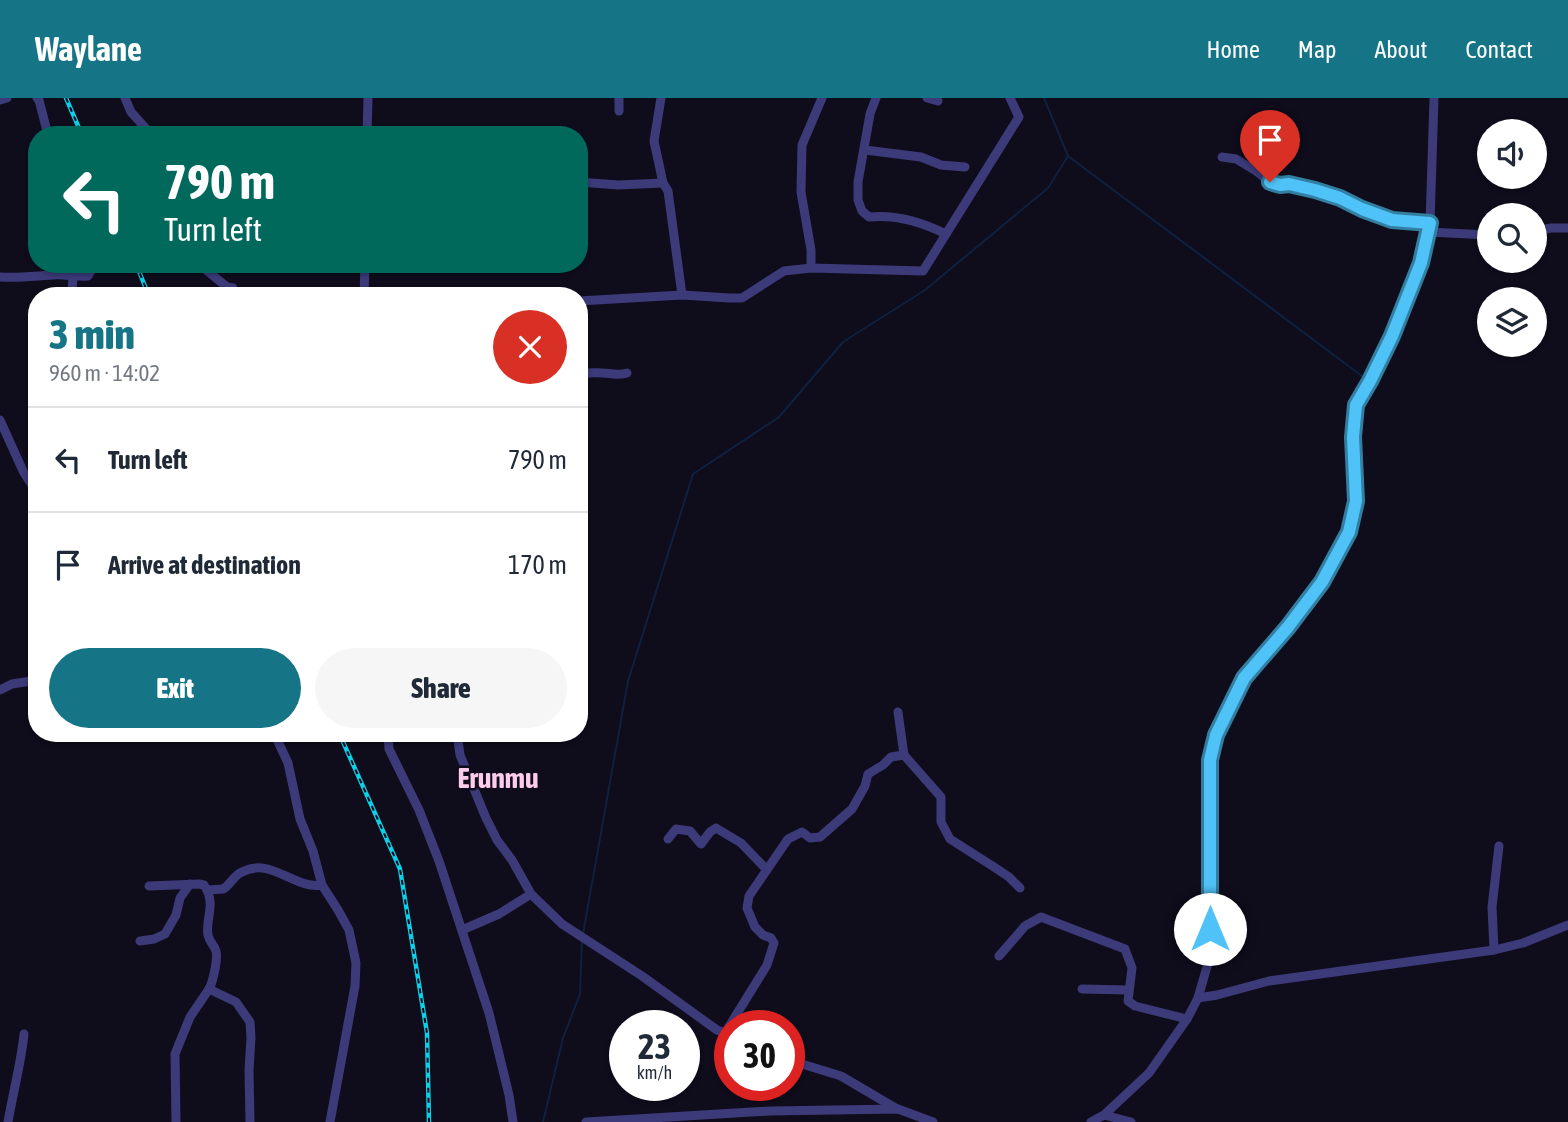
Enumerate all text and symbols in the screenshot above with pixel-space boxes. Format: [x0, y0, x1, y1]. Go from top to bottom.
text: Waylane [35, 30, 142, 68]
text: Home [1206, 36, 1260, 63]
text: Map [1298, 36, 1336, 63]
text: About [1374, 36, 1427, 63]
text: Contact [1465, 36, 1533, 63]
pin [1240, 110, 1300, 182]
map controls [1477, 119, 1547, 357]
button: sound [1477, 119, 1547, 189]
icon: arrive [1251, 121, 1289, 159]
text: 790 m [164, 153, 275, 209]
icon: left [49, 154, 140, 245]
button: search [1477, 203, 1547, 273]
text: Turn left [164, 211, 262, 248]
button: layers [1477, 287, 1547, 357]
text: 3 min [49, 310, 135, 358]
button: close [493, 310, 567, 384]
text: 960 m · 14:02 [49, 360, 160, 386]
icon: left [49, 441, 87, 479]
text: Turn left [108, 445, 188, 475]
text: 790 m [508, 445, 567, 475]
icon: arrive [49, 546, 87, 584]
text: Arrive at destination [108, 550, 301, 580]
text: 170 m [508, 550, 567, 580]
button: Exit [49, 648, 301, 728]
button: Share [315, 648, 567, 728]
district label: Erunmu [458, 762, 538, 794]
position arrow [1173, 892, 1247, 966]
speed limit sign: 30 [714, 1010, 805, 1101]
text: 23 [638, 1026, 671, 1066]
text: km/h [637, 1062, 672, 1083]

